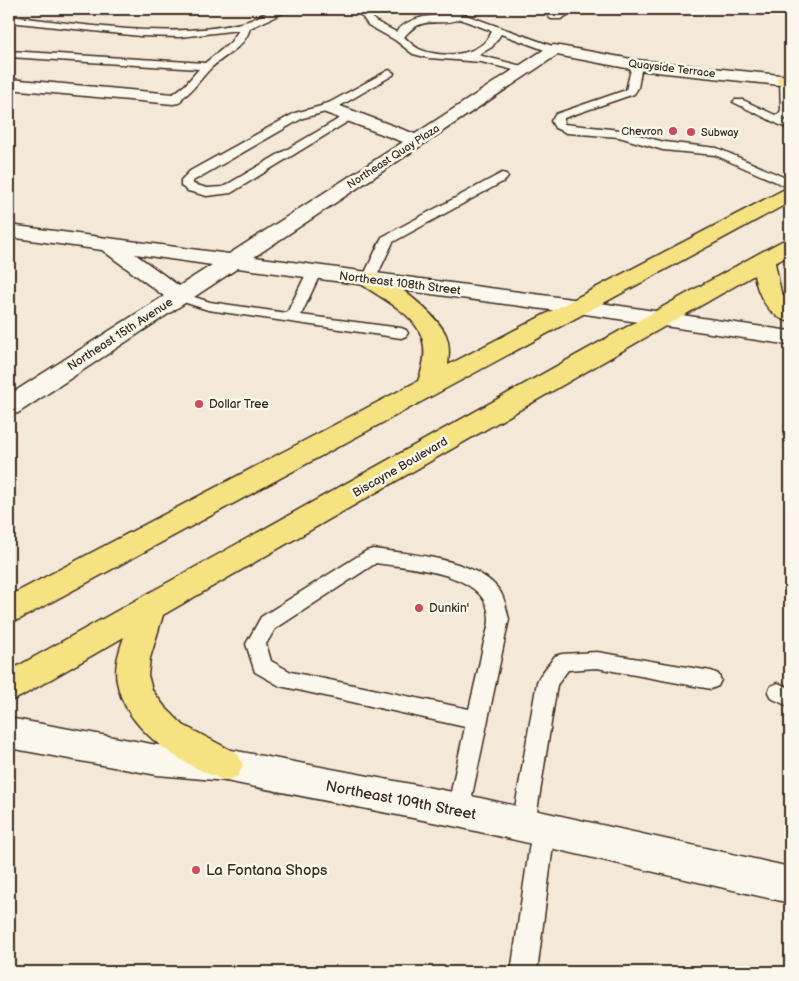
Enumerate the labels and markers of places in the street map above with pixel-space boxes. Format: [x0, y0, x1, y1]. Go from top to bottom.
place label: Chevron [621, 125, 663, 138]
marker: Chevron [667, 125, 679, 137]
marker: Subway [685, 126, 697, 138]
place label: Subway [701, 126, 738, 139]
place label: Dollar Tree [209, 397, 269, 412]
marker: Dollar Tree [193, 398, 205, 410]
place label: Dunkin' [429, 601, 469, 616]
marker: Dunkin' [413, 602, 425, 614]
place label: La Fontana Shops [206, 861, 328, 880]
marker: La Fontana Shops [190, 864, 202, 876]

